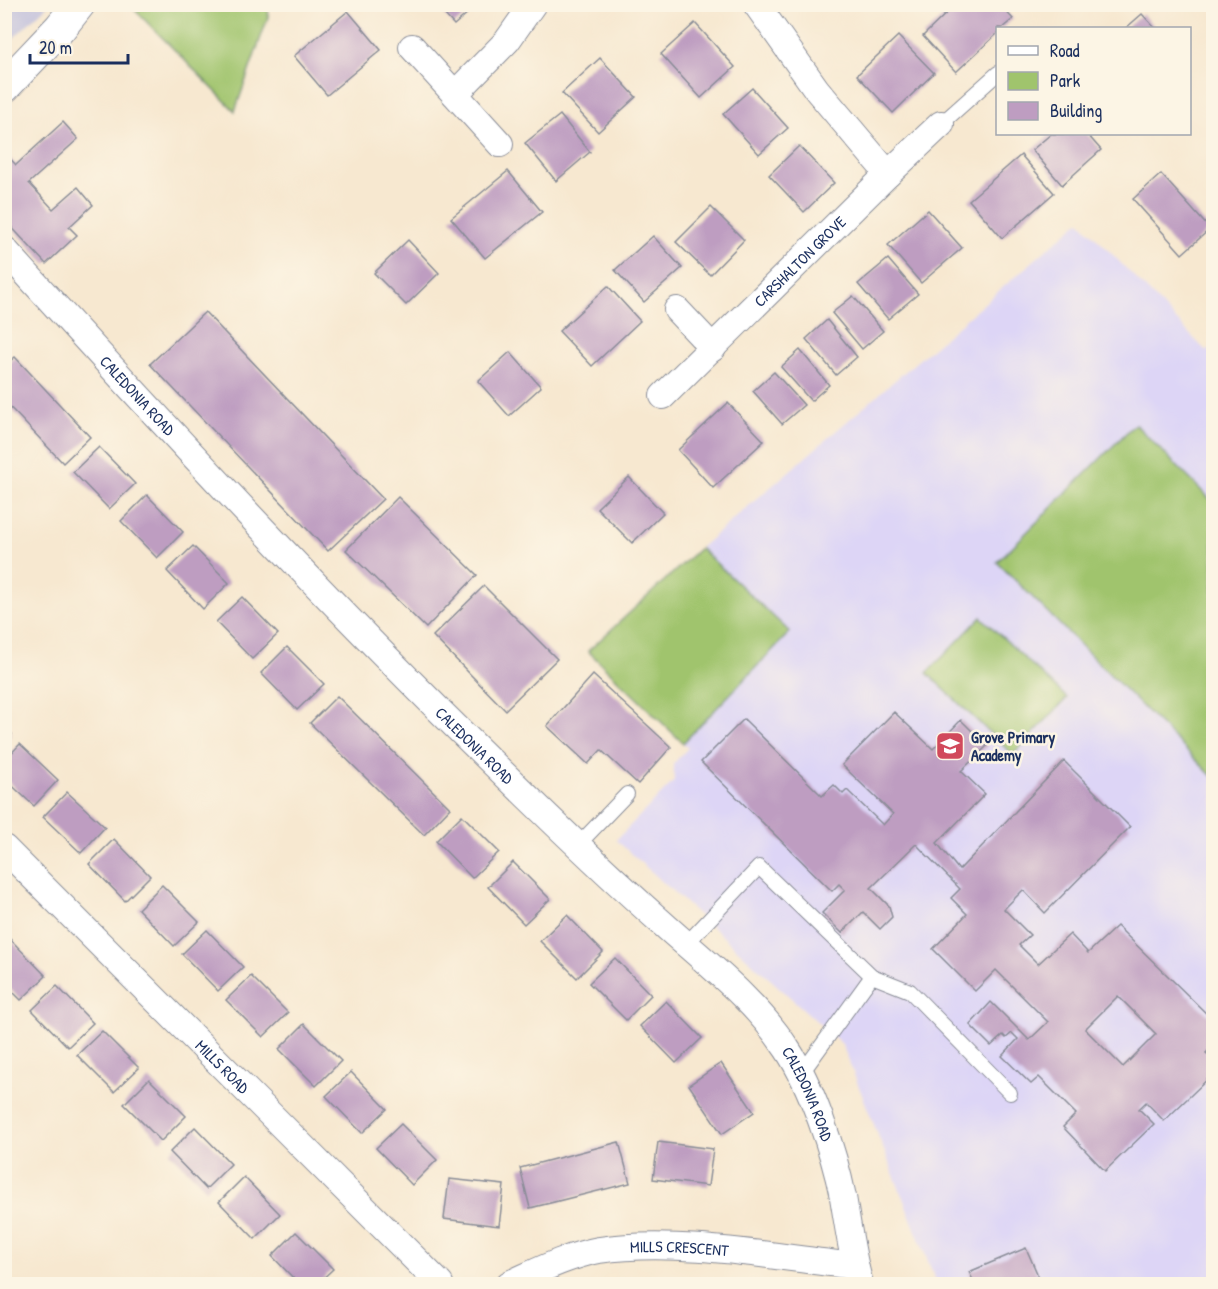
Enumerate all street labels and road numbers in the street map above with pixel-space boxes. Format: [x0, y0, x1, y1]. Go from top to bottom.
street label: CARSHALTON GROVE [749, 211, 850, 311]
street label: CALEDONIA ROAD [95, 350, 180, 440]
street label: CALEDONIA ROAD [431, 702, 519, 789]
street label: MILLS ROAD [191, 1035, 255, 1099]
street label: CALEDONIA ROAD [777, 1042, 838, 1144]
street label: MILLS CRESCENT [629, 1235, 730, 1261]

